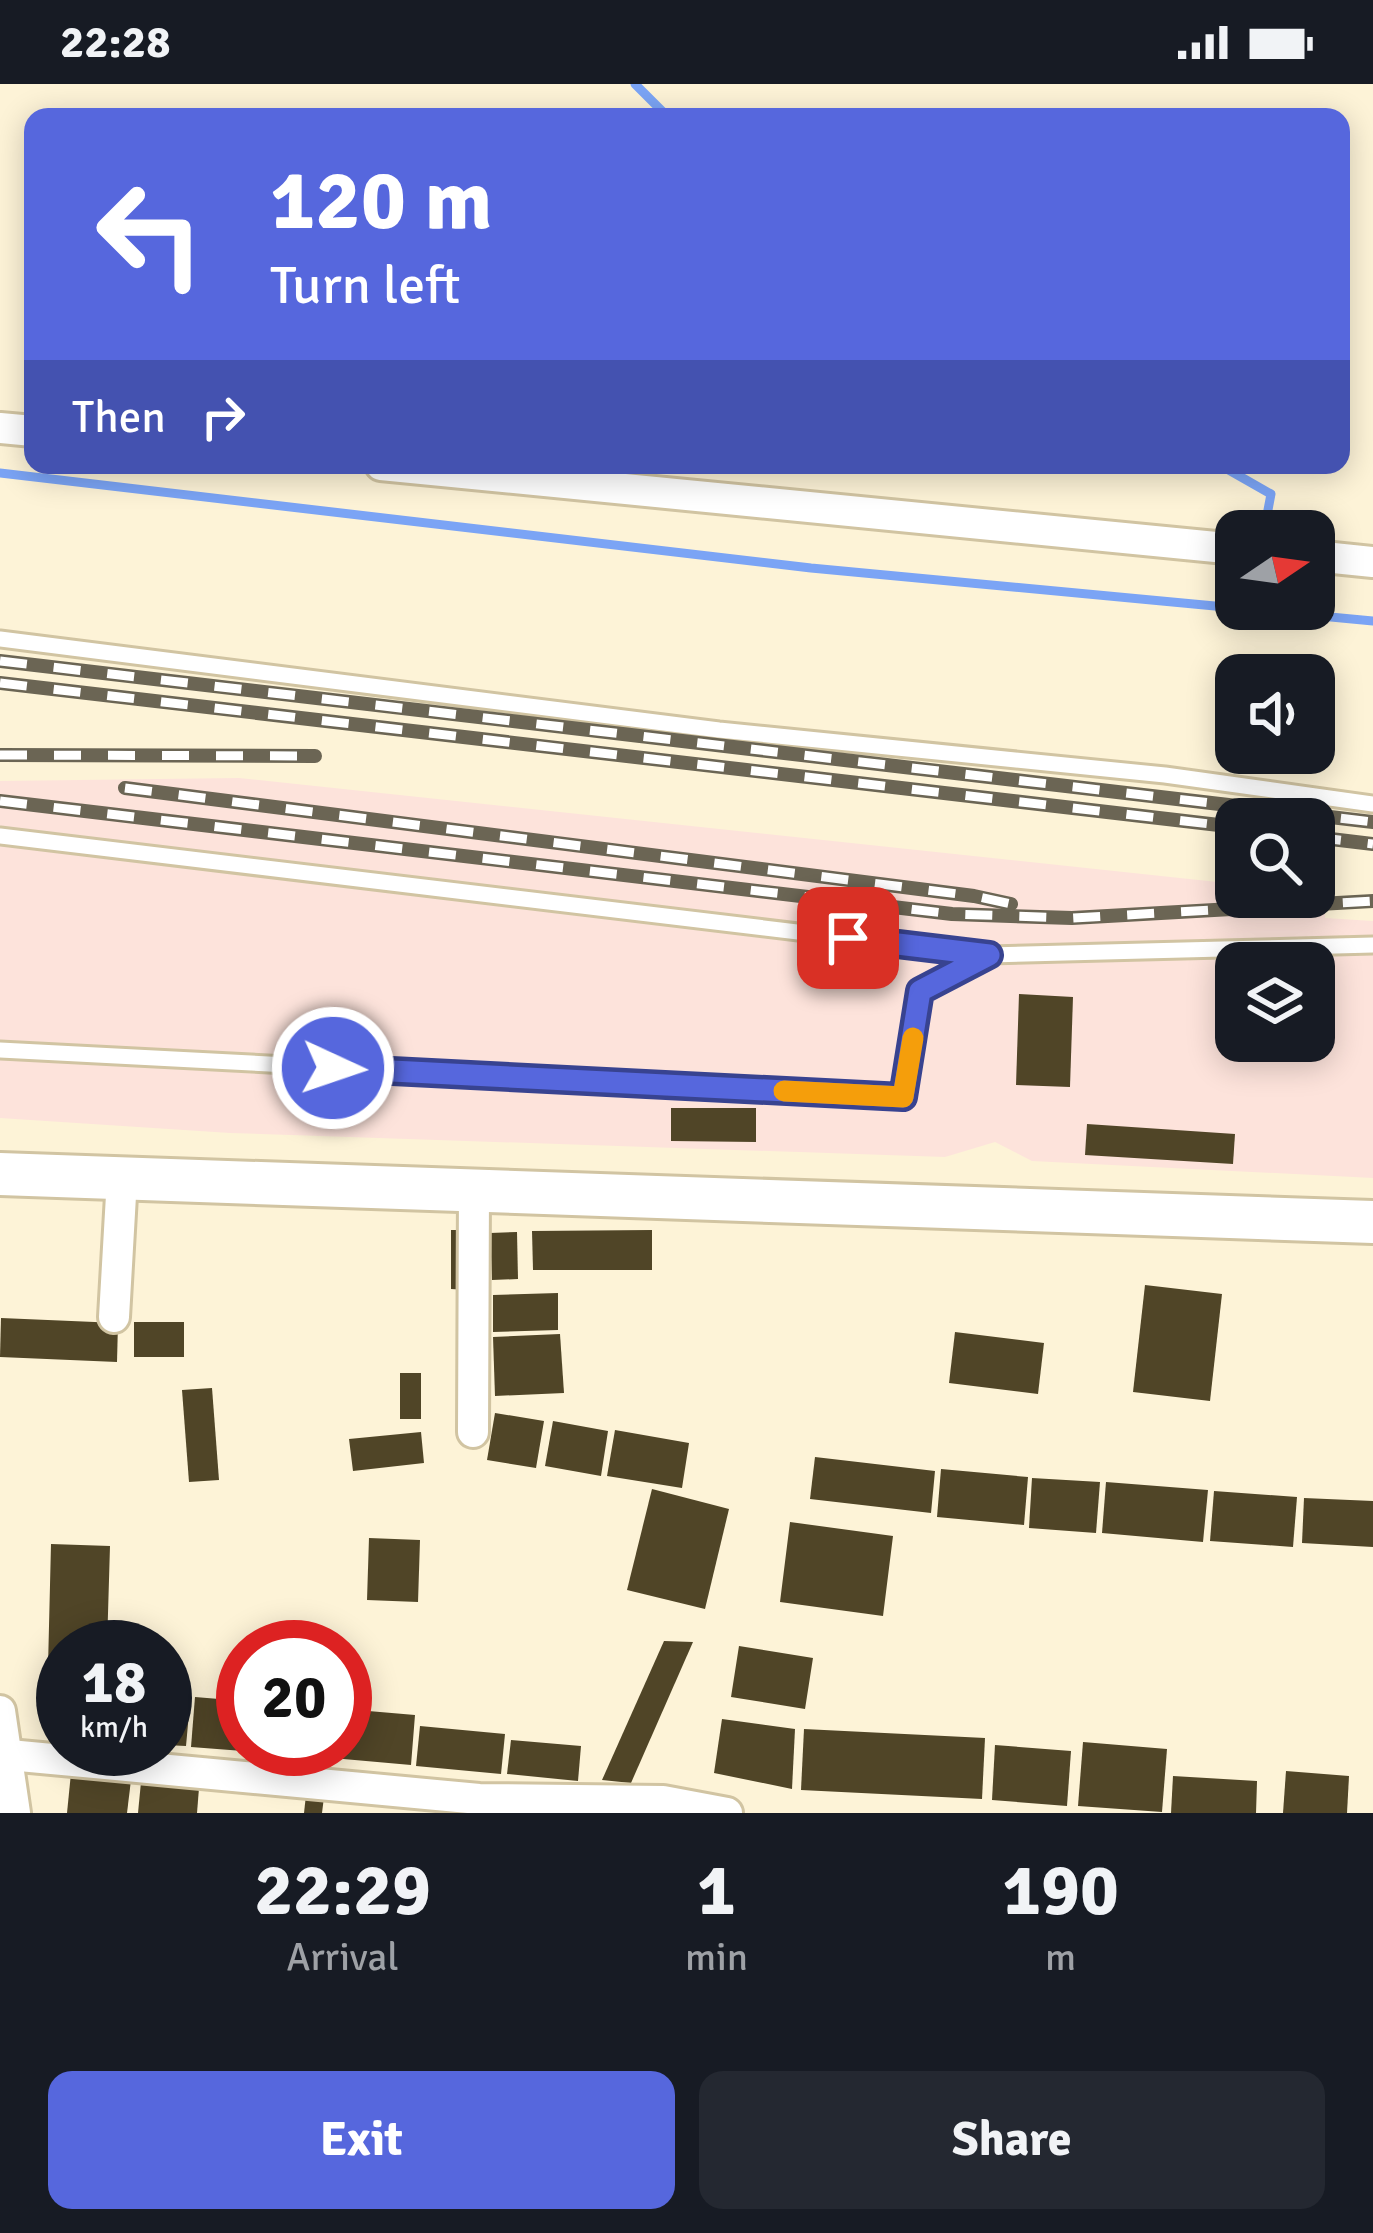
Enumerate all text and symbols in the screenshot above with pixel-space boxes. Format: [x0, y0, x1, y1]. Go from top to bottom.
text: 22:28 [60, 15, 170, 70]
text: 120 m [270, 149, 492, 253]
icon: left [72, 156, 228, 312]
text: Turn left [270, 252, 460, 319]
icon: right [190, 384, 256, 450]
text: Then [72, 390, 166, 445]
north arrow [1215, 510, 1335, 630]
map controls [1215, 510, 1335, 1062]
button: sound [1215, 654, 1335, 774]
button: search [1215, 798, 1335, 918]
pin [797, 887, 899, 989]
icon: arrive [815, 905, 881, 971]
button: layers [1215, 942, 1335, 1062]
position arrow [270, 1005, 396, 1131]
speed limit sign: 20 [216, 1620, 372, 1776]
text: 18 [82, 1646, 146, 1720]
text: km/h [80, 1709, 148, 1746]
text: 22:29 [254, 1846, 431, 1935]
text: 1 [697, 1846, 736, 1935]
text: 190 [1002, 1846, 1119, 1935]
text: Arrival [286, 1933, 399, 1981]
text: min [685, 1933, 748, 1981]
text: m [1045, 1933, 1076, 1981]
button: Exit [48, 2071, 675, 2209]
button: Share [699, 2071, 1325, 2209]

